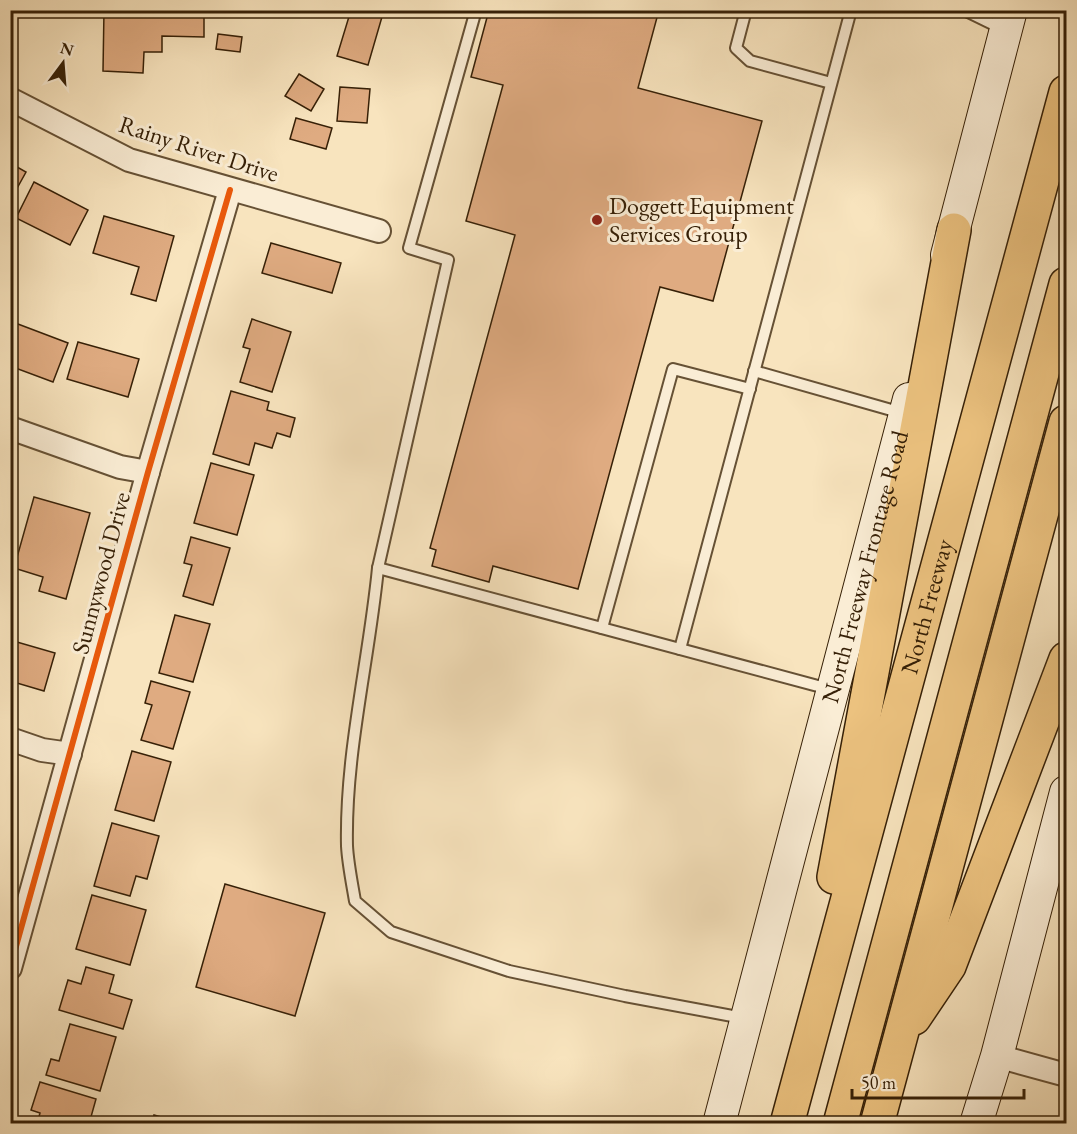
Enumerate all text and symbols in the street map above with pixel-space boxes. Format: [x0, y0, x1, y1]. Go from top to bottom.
north arrow [33, 33, 93, 93]
text: N [58, 37, 76, 61]
street label: Rainy River Drive [115, 108, 283, 189]
place label: Doggett Equipment Services Group [609, 190, 794, 249]
marker: Doggett Equipment Services Group [590, 213, 604, 227]
street label: North Freeway Frontage Road [814, 426, 915, 706]
street label: Sunnywood Drive [64, 488, 137, 657]
street label: North Freeway [893, 535, 960, 677]
scale bar [852, 1062, 1024, 1100]
text: 50 m [861, 1071, 896, 1094]

